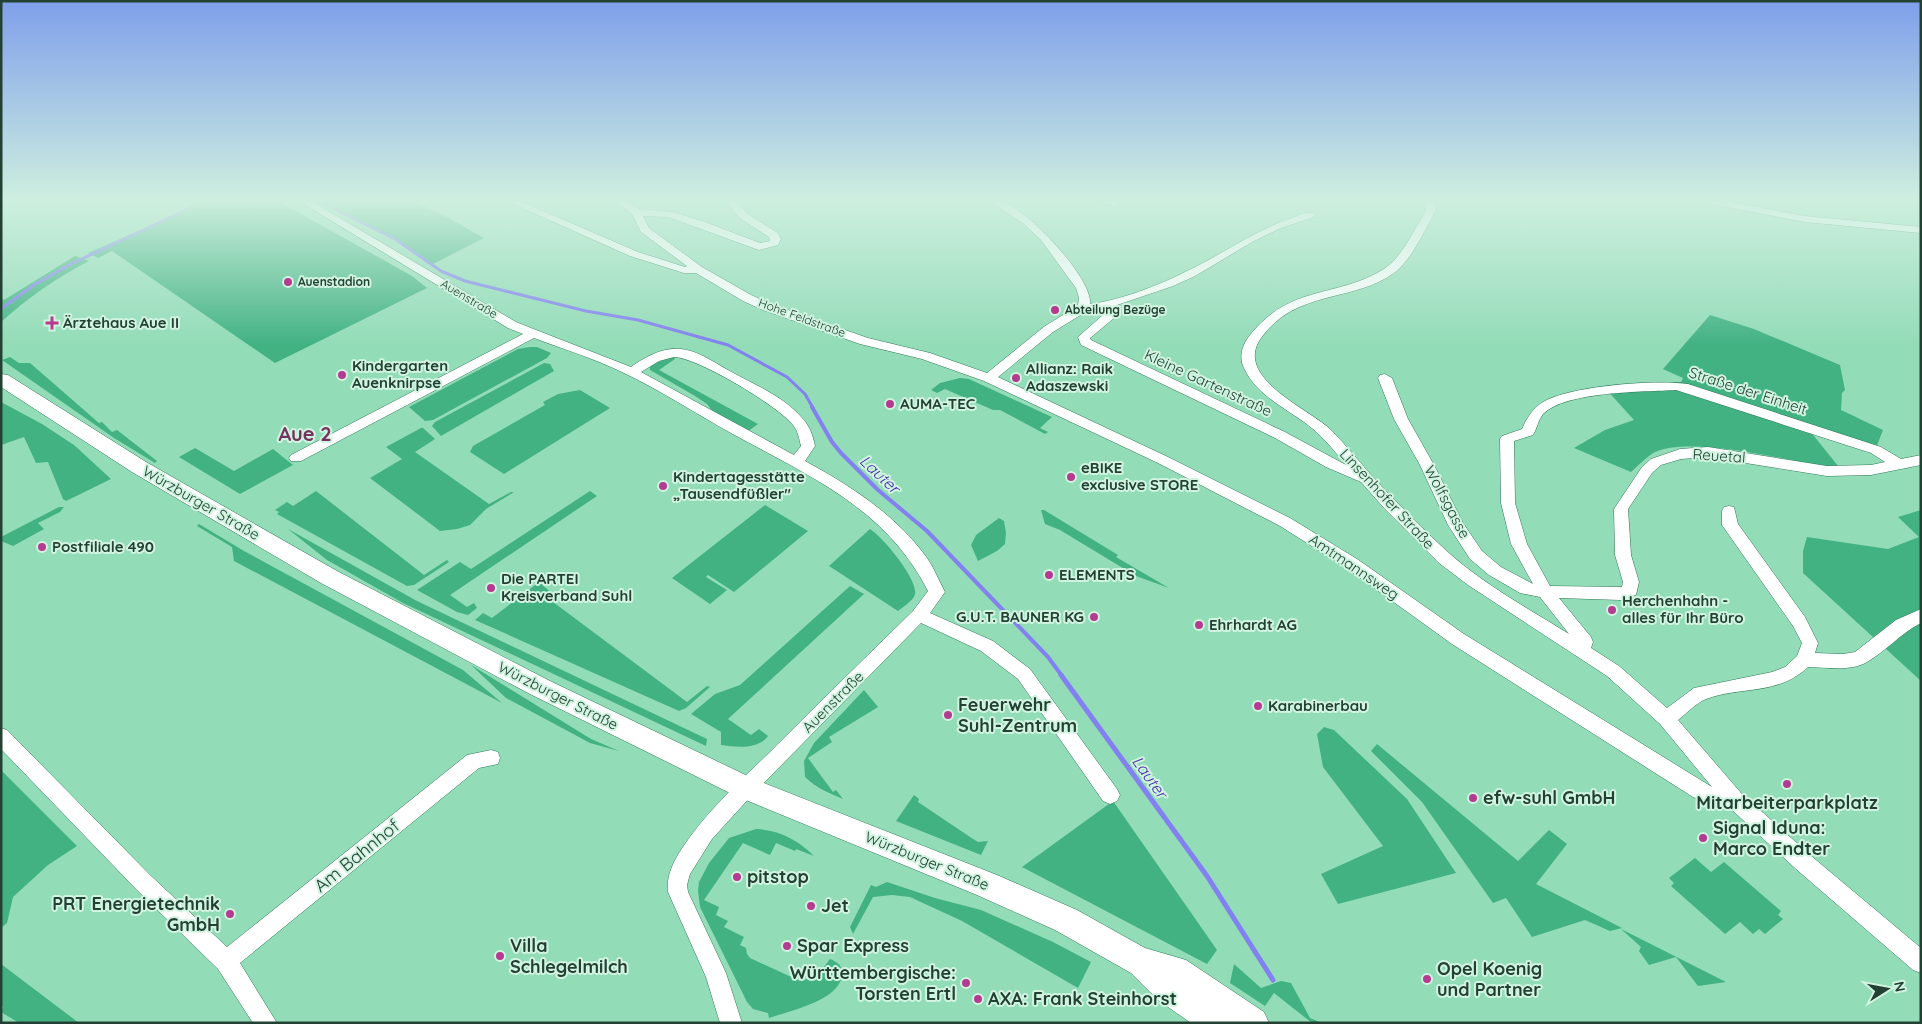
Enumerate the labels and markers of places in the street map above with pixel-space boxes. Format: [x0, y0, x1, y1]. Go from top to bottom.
place label: Auenstadion [298, 274, 370, 289]
marker: Auenstadion [282, 276, 294, 288]
place label: Abteilung Bezüge [1065, 302, 1166, 317]
marker: Abteilung Bezüge [1049, 304, 1061, 316]
place label: Ärztehaus Aue II [63, 313, 179, 332]
marker: Ärztehaus Aue II [45, 316, 59, 330]
place label: Kindergarten Auenknirpse [352, 356, 448, 392]
place label: Allianz: Raik Adaszewski [1026, 359, 1113, 395]
marker: Kindergarten Auenknirpse [336, 369, 348, 381]
marker: Allianz: Raik Adaszewski [1010, 372, 1022, 384]
place label: AUMA-TEC [900, 394, 976, 413]
marker: AUMA-TEC [884, 398, 896, 410]
place label: eBIKE exclusive STORE [1081, 458, 1198, 494]
place label: Kindertagesstätte „Tausendfüßler" [673, 467, 805, 503]
marker: eBIKE exclusive STORE [1065, 471, 1077, 483]
marker: Kindertagesstätte „Tausendfüßler" [657, 480, 669, 492]
place label: Postfiliale 490 [52, 537, 154, 556]
marker: Postfiliale 490 [36, 541, 48, 553]
place label: ELEMENTS [1059, 565, 1135, 584]
place label: Die PARTEI Kreisverband Suhl [501, 569, 632, 605]
marker: ELEMENTS [1043, 569, 1055, 581]
marker: Die PARTEI Kreisverband Suhl [485, 582, 497, 594]
place label: Herchenhahn - alles für Ihr Büro [1622, 591, 1744, 627]
marker: Herchenhahn - alles für Ihr Büro [1606, 604, 1618, 616]
place label: G.U.T. BAUNER KG [956, 607, 1084, 626]
marker: G.U.T. BAUNER KG [1088, 611, 1100, 623]
place label: Ehrhardt AG [1209, 615, 1297, 634]
marker: Ehrhardt AG [1193, 619, 1205, 631]
place label: Feuerwehr Suhl-Zentrum [958, 693, 1077, 737]
place label: Karabinerbau [1268, 696, 1368, 715]
marker: Karabinerbau [1252, 700, 1264, 712]
marker: Feuerwehr Suhl-Zentrum [942, 709, 954, 721]
marker: Mitarbeiterparkplatz [1781, 778, 1793, 790]
place label: efw-suhl GmbH [1483, 786, 1616, 809]
place label: Mitarbeiterparkplatz [1696, 791, 1878, 814]
marker: efw-suhl GmbH [1467, 792, 1479, 804]
place label: Signal Iduna: Marco Endter [1713, 816, 1830, 860]
marker: Signal Iduna: Marco Endter [1697, 832, 1709, 844]
place label: pitstop [747, 865, 809, 888]
marker: pitstop [731, 871, 743, 883]
place label: PRT Energietechnik GmbH [52, 892, 220, 936]
place label: Jet [821, 894, 849, 917]
marker: Jet [805, 900, 817, 912]
marker: PRT Energietechnik GmbH [224, 908, 236, 920]
place label: Villa Schlegelmilch [510, 934, 628, 978]
place label: Spar Express [797, 934, 909, 957]
marker: Spar Express [781, 940, 793, 952]
marker: Villa Schlegelmilch [494, 950, 506, 962]
place label: Opel Koenig und Partner [1437, 957, 1542, 1001]
place label: Württembergische: Torsten Ertl [790, 961, 956, 1005]
marker: Opel Koenig und Partner [1421, 973, 1433, 985]
marker: Württembergische: Torsten Ertl [960, 977, 972, 989]
place label: AXA: Frank Steinhorst [988, 987, 1177, 1010]
marker: AXA: Frank Steinhorst [972, 993, 984, 1005]

